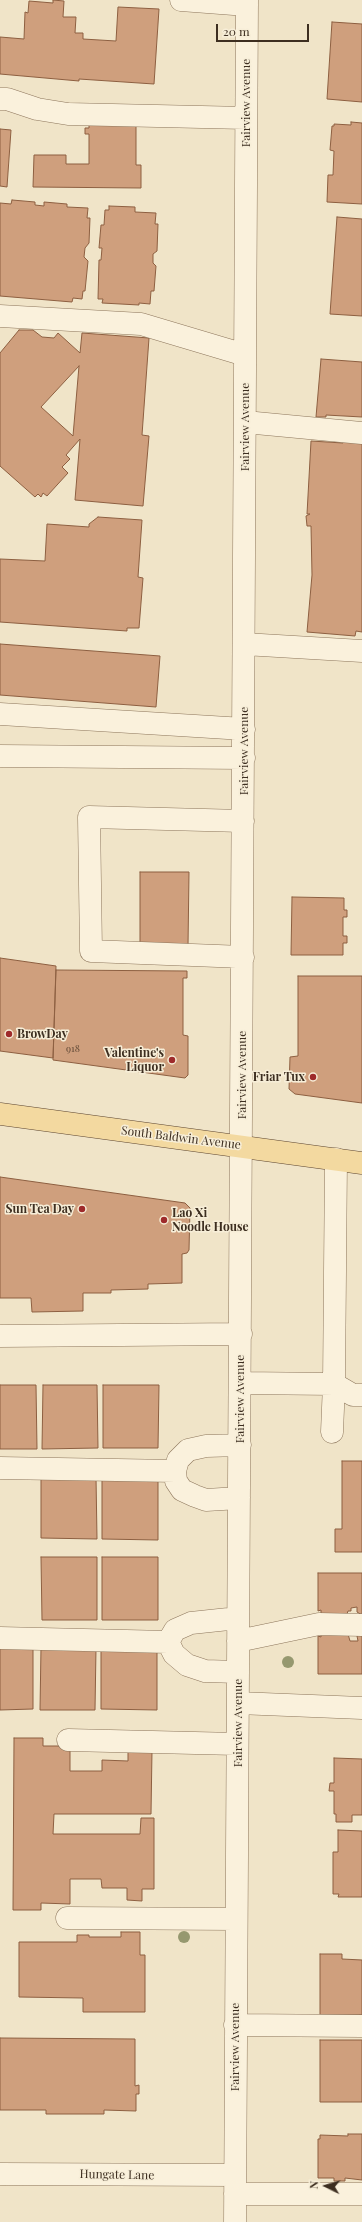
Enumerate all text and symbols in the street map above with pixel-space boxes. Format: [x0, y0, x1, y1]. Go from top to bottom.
scale bar [218, 16, 311, 42]
text: 20 m [223, 23, 250, 39]
street label: Fairview Avenue [239, 59, 253, 147]
street label: Fairview Avenue [238, 383, 252, 471]
street label: Fairview Avenue [237, 707, 251, 795]
place label: BrowDay [17, 1027, 68, 1041]
marker: BrowDay [4, 1029, 14, 1039]
street label: Fairview Avenue [235, 1031, 249, 1119]
house number: 918 [66, 1043, 80, 1055]
place label: Valentine's Liquor [105, 1046, 164, 1074]
marker: Valentine's Liquor [167, 1055, 177, 1065]
place label: Friar Tux [253, 1070, 305, 1084]
marker: Friar Tux [308, 1072, 318, 1082]
street label: South Baldwin Avenue [120, 1124, 242, 1152]
place label: Sun Tea Day [5, 1202, 74, 1216]
marker: Sun Tea Day [77, 1204, 87, 1214]
place label: Lao Xi Noodle House [172, 1206, 249, 1234]
marker: Lao Xi Noodle House [159, 1215, 169, 1225]
street label: Fairview Avenue [233, 1355, 247, 1443]
street label: Fairview Avenue [231, 1679, 245, 1767]
street label: Fairview Avenue [228, 2003, 242, 2091]
north arrow [306, 2166, 346, 2206]
street label: Hungate Lane [80, 2167, 154, 2183]
text: N [306, 2180, 321, 2190]

